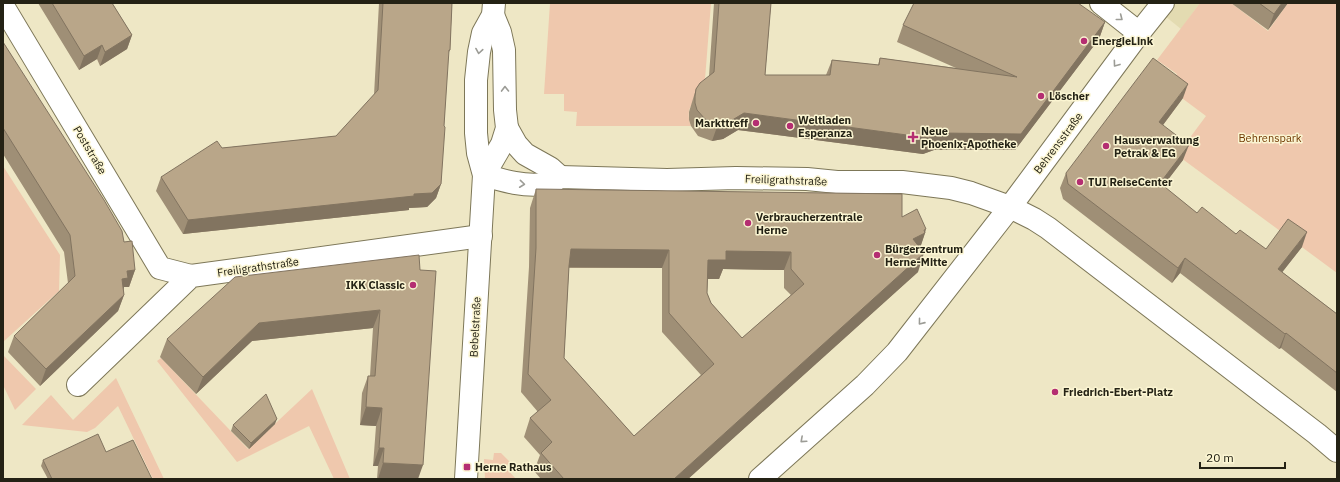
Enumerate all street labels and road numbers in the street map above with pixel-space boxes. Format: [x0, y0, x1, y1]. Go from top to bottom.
street label: Behrensstraße [1030, 110, 1086, 176]
street label: Poststraße [70, 123, 110, 177]
street label: Freiligrathstraße [745, 172, 827, 188]
street label: Freiligrathstraße [216, 254, 300, 280]
street label: Bebelstraße [466, 296, 484, 358]

